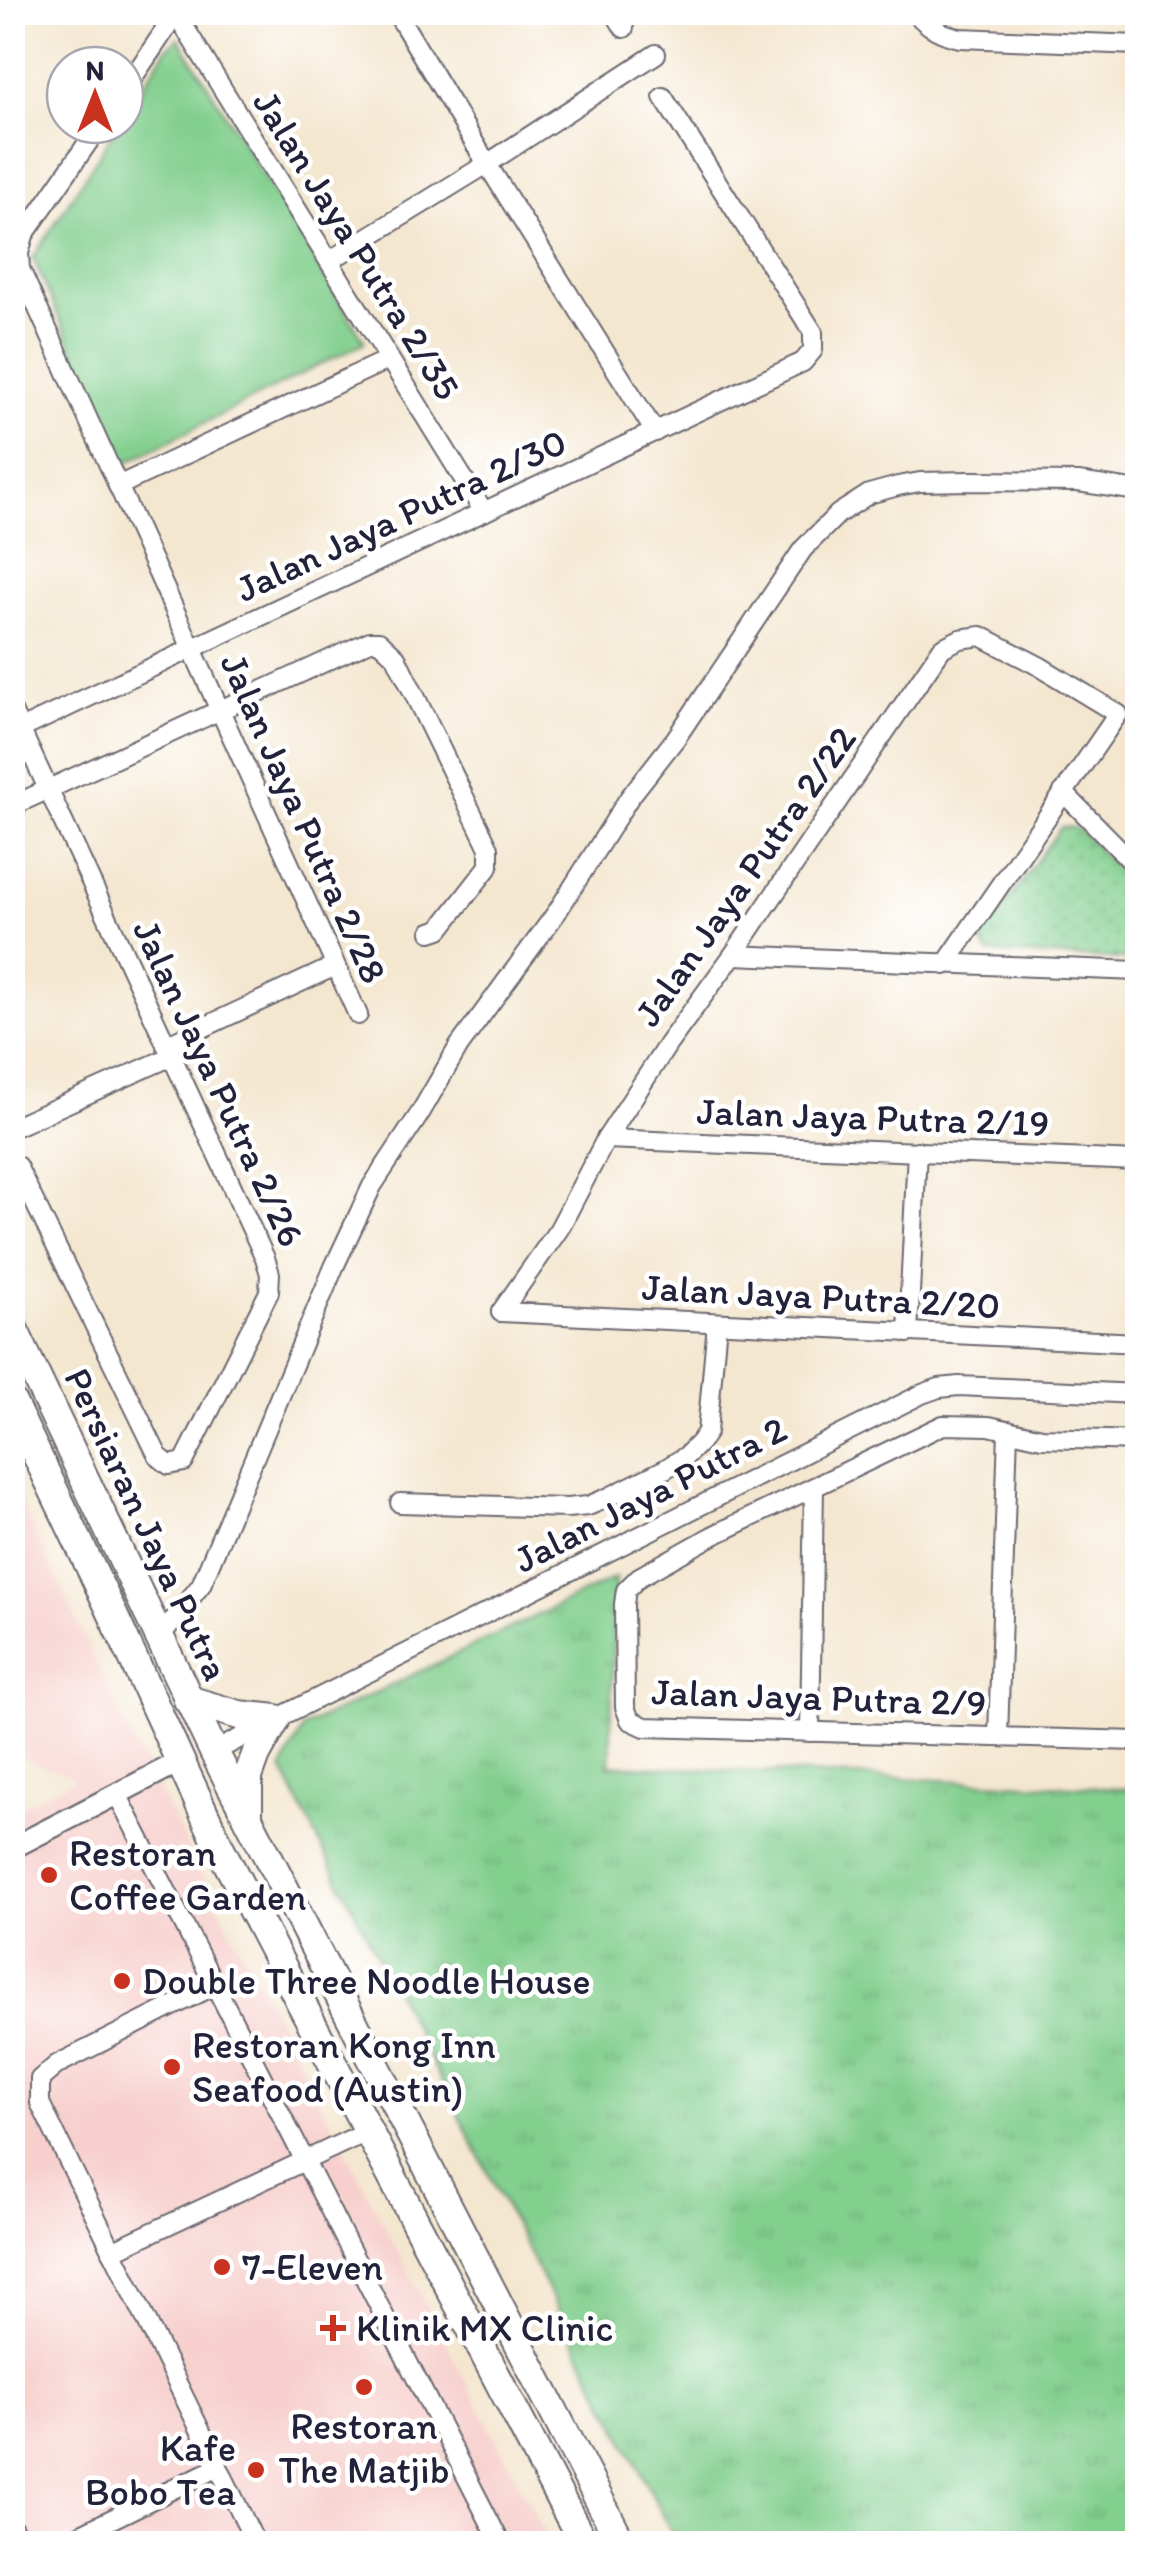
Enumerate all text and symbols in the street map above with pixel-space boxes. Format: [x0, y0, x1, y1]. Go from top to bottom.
north arrow [45, 45, 145, 145]
text: N [86, 53, 104, 87]
street label: Jalan Jaya Putra 2/35 [243, 82, 471, 408]
street label: Jalan Jaya Putra 2/30 [228, 418, 574, 612]
street label: Jalan Jaya Putra 2/28 [211, 646, 397, 990]
street label: Jalan Jaya Putra 2/22 [624, 717, 866, 1035]
street label: Jalan Jaya Putra 2/26 [123, 912, 315, 1254]
street label: Jalan Jaya Putra 2/19 [696, 1088, 1050, 1146]
street label: Jalan Jaya Putra 2/20 [641, 1264, 1001, 1328]
street label: Persiaran Jaya Putra [54, 1361, 240, 1687]
street label: Jalan Jaya Putra 2 [506, 1406, 794, 1582]
street label: Jalan Jaya Putra 2/9 [651, 1668, 987, 1726]
place label: Restoran Coffee Garden [69, 1830, 307, 1920]
marker: Restoran Coffee Garden [38, 1864, 60, 1886]
place label: Double Three Noodle House [142, 1958, 591, 2004]
marker: Double Three Noodle House [111, 1970, 133, 1992]
place label: Restoran Kong Inn Seafood (Austin) [192, 2022, 496, 2112]
marker: Restoran Kong Inn Seafood (Austin) [161, 2056, 183, 2078]
place label: 7-Eleven [242, 2244, 383, 2290]
marker: 7-Eleven [211, 2256, 233, 2278]
place label: Klinik MX Clinic [356, 2305, 613, 2351]
marker: Klinik MX Clinic [320, 2315, 346, 2341]
marker: Restoran The Matjib [353, 2376, 375, 2398]
place label: Restoran The Matjib [279, 2403, 449, 2493]
place label: Kafe Bobo Tea [85, 2425, 236, 2515]
marker: Kafe Bobo Tea [245, 2459, 267, 2481]

